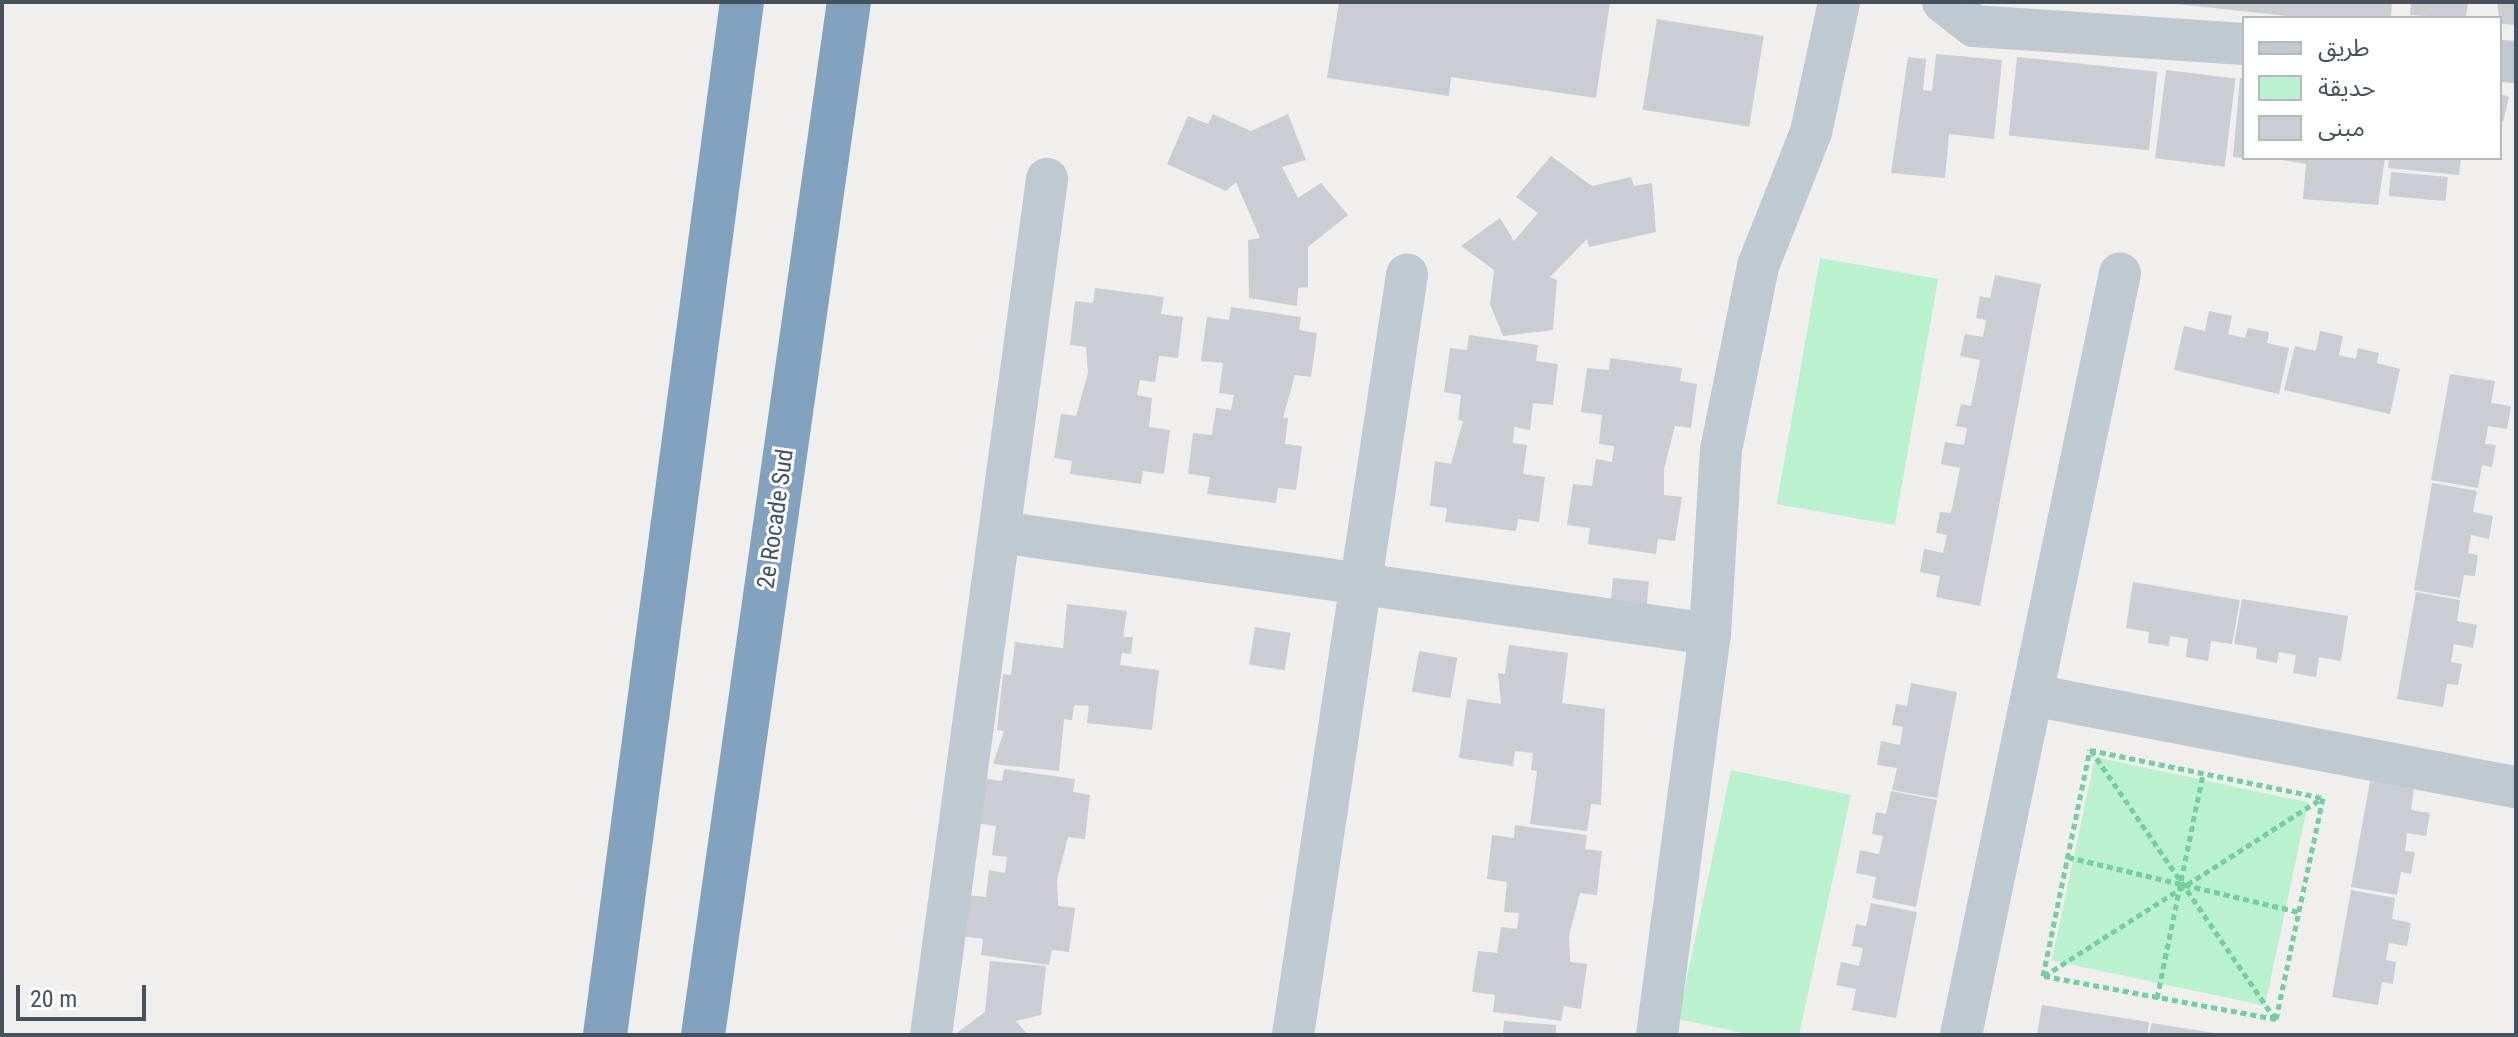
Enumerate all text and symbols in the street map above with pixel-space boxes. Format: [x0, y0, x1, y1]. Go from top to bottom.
legend [2242, 16, 2502, 160]
text: طريق [2318, 34, 2370, 62]
text: حديقة [2318, 74, 2376, 102]
text: مبنى [2318, 114, 2365, 142]
street label: 2e Rocade Sud [752, 447, 800, 591]
scale bar [20, 969, 150, 1019]
text: 20 m [30, 985, 77, 1013]

